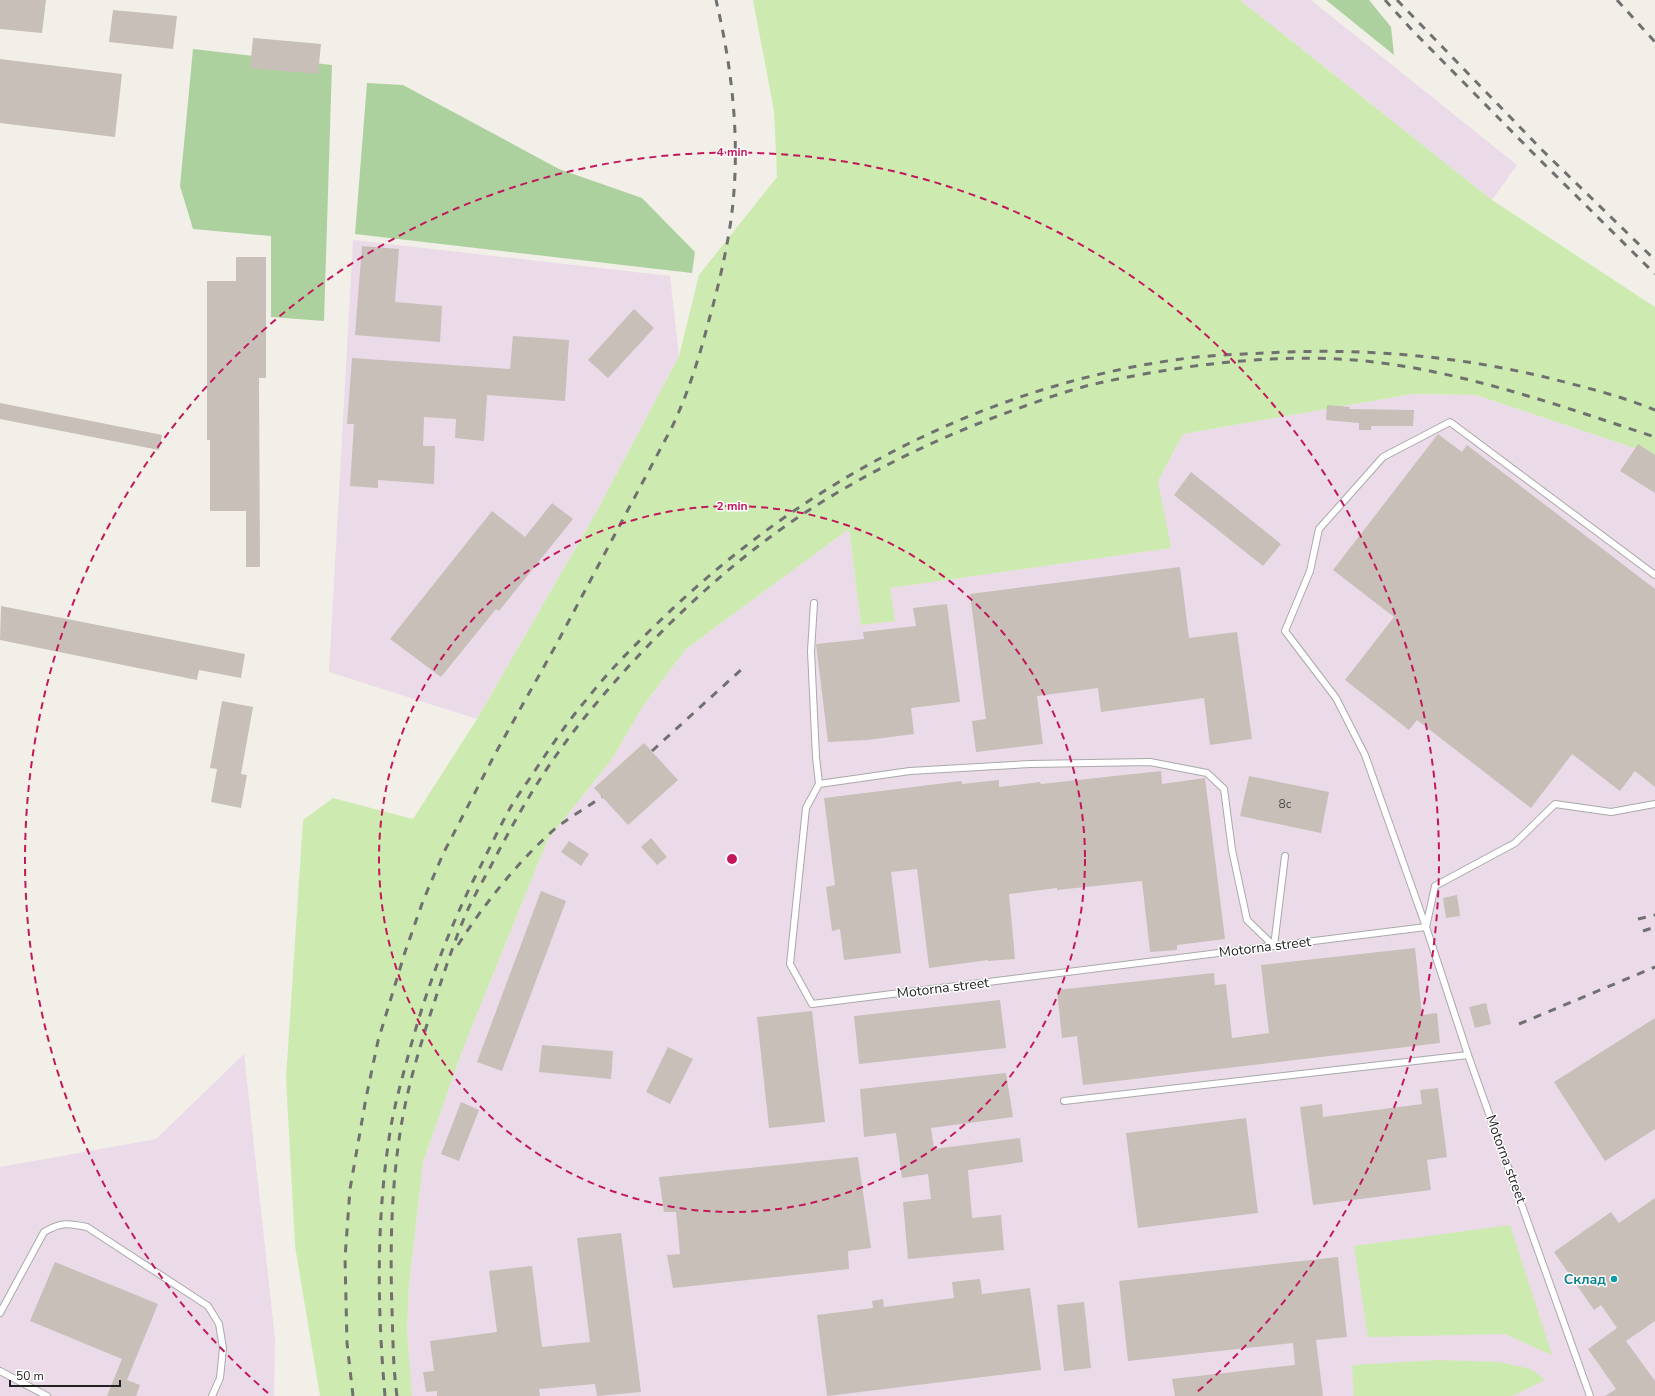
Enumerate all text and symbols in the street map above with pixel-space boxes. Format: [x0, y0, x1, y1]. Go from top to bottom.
text: 4 min [716, 144, 748, 160]
text: 2 min [716, 498, 748, 514]
house number: 8с [1279, 796, 1292, 812]
centre of rings [725, 852, 739, 866]
street label: Motorna street [1218, 932, 1312, 962]
street label: Motorna street [896, 973, 990, 1003]
street label: Motorna street [1481, 1112, 1531, 1206]
place label: Склад [1564, 1270, 1606, 1289]
marker: Склад [1609, 1274, 1619, 1284]
scale bar [10, 1362, 120, 1388]
text: 50 m [16, 1368, 44, 1384]

